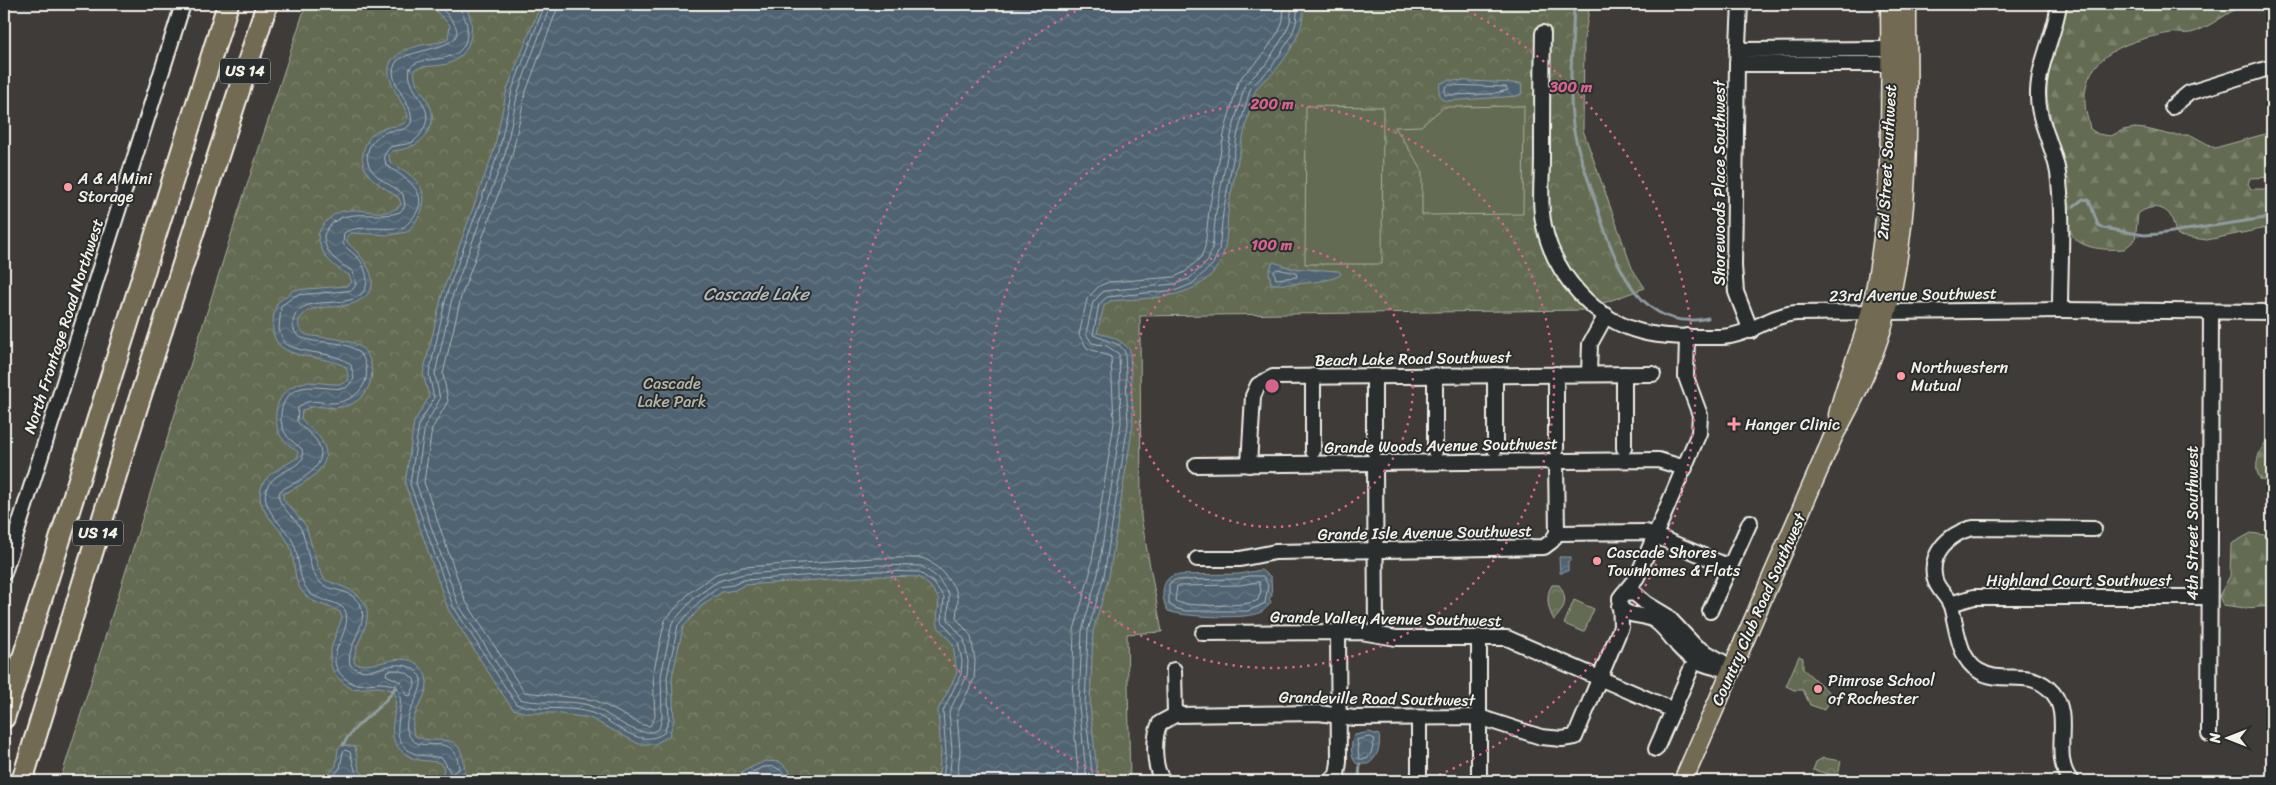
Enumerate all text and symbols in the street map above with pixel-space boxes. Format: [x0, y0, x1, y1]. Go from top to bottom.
road number: US 14 [220, 58, 270, 84]
text: 300 m [1549, 74, 1593, 100]
street label: Shorewoods Place Southwest [1705, 80, 1734, 286]
street label: 2nd Street Southwest [1868, 84, 1905, 240]
text: 200 m [1249, 91, 1294, 117]
place label: A & A Mini Storage [77, 164, 153, 211]
marker: A & A Mini Storage [62, 181, 74, 193]
street label: North Frontage Road Northwest [15, 215, 112, 438]
text: 100 m [1252, 232, 1293, 258]
water label: Cascade Lake [703, 278, 811, 310]
street label: 23rd Avenue Southwest [1829, 279, 1997, 310]
street label: Beach Lake Road Southwest [1315, 342, 1512, 375]
place label: Northwestern Mutual [1911, 353, 2009, 400]
park label: Cascade Lake Park [638, 369, 706, 416]
marker: Northwestern Mutual [1895, 370, 1907, 382]
centre of rings [1263, 377, 1281, 395]
place label: Hanger Clinic [1745, 410, 1840, 439]
marker: Hanger Clinic [1727, 417, 1741, 431]
street label: Grande Woods Avenue Southwest [1324, 429, 1558, 462]
street label: 4th Street Southwest [2178, 446, 2207, 600]
street label: Country Club Road Southwest [1703, 507, 1814, 710]
street label: Grande Isle Avenue Southwest [1318, 516, 1533, 549]
road number: US 14 [73, 520, 123, 546]
place label: Cascade Shores Townhomes & Flats [1607, 538, 1741, 585]
marker: Cascade Shores Townhomes & Flats [1591, 555, 1603, 567]
street label: Highland Court Southwest [1986, 566, 2172, 595]
street label: Grande Valley Avenue Southwest [1270, 602, 1502, 635]
place label: Pimrose School of Rochester [1828, 666, 1935, 713]
street label: Grandeville Road Southwest [1279, 682, 1476, 715]
marker: Pimrose School of Rochester [1812, 683, 1824, 695]
north arrow [2204, 712, 2254, 762]
text: N [2203, 733, 2228, 744]

